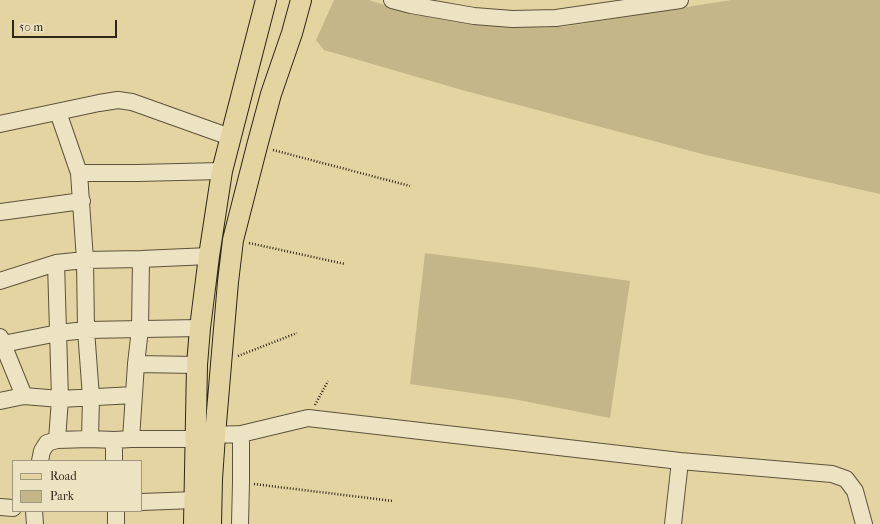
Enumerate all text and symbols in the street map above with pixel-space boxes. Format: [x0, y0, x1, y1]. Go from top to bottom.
scale bar [14, 12, 119, 38]
text: 50 m [19, 20, 43, 34]
legend [12, 460, 142, 512]
text: Road [50, 469, 77, 483]
text: Park [50, 489, 74, 503]

